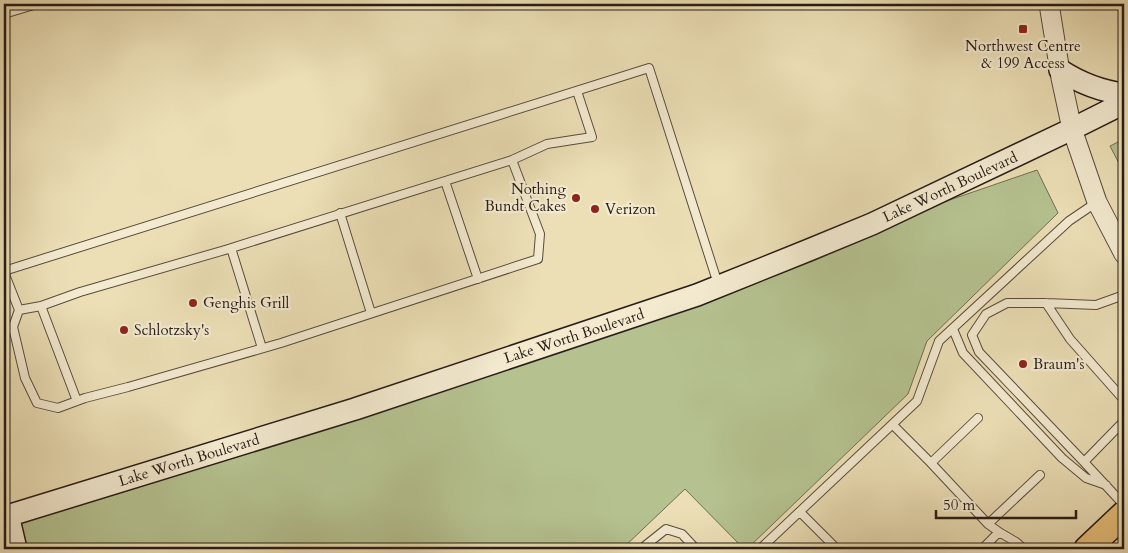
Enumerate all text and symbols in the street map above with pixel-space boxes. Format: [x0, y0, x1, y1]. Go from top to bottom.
marker: Northwest Centre & 199 Access [1017, 23, 1029, 35]
place label: Northwest Centre & 199 Access [965, 36, 1081, 73]
street label: Lake Worth Boulevard [879, 147, 1021, 227]
place label: Nothing Bundt Cakes [484, 179, 567, 216]
marker: Nothing Bundt Cakes [570, 192, 582, 204]
place label: Verizon [605, 199, 656, 219]
marker: Verizon [589, 203, 601, 215]
place label: Genghis Grill [203, 293, 289, 313]
marker: Genghis Grill [187, 297, 199, 309]
street label: Lake Worth Boulevard [501, 304, 647, 368]
place label: Schlotzsky's [134, 320, 209, 340]
marker: Schlotzsky's [118, 324, 130, 336]
place label: Braum's [1033, 354, 1085, 374]
marker: Braum's [1017, 358, 1029, 370]
street label: Lake Worth Boulevard [116, 429, 262, 491]
scale bar [936, 488, 1076, 520]
text: 50 m [943, 495, 975, 515]

